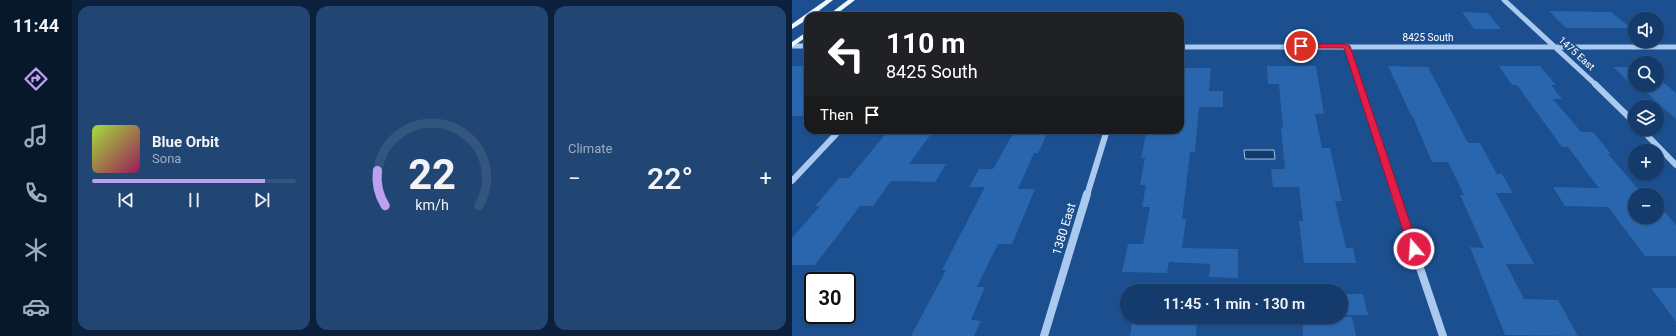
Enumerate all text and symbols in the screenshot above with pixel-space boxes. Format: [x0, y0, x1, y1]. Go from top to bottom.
map controls [1628, 12, 1664, 224]
button: sound [1628, 12, 1664, 48]
text: 11:44 [13, 15, 59, 36]
text: 110 m [886, 27, 965, 60]
icon: left [820, 28, 872, 80]
pin [1284, 29, 1318, 63]
street label: 8425 South [1403, 32, 1453, 43]
street label: 1475 East [1556, 34, 1597, 72]
icon: arrive [1290, 35, 1312, 57]
button: search [1628, 56, 1664, 92]
text: 8425 South [886, 61, 978, 82]
icon: directions [22, 65, 50, 93]
button: layers [1628, 100, 1664, 136]
icon: arrive [861, 104, 883, 126]
text: Then [820, 106, 853, 124]
icon: music [22, 122, 50, 150]
text: Blue Orbit [152, 133, 219, 151]
text: Climate [568, 141, 612, 156]
button: + [1628, 144, 1664, 180]
text: 22 [408, 150, 456, 199]
text: Sona [152, 151, 181, 166]
text: 22° [647, 161, 693, 196]
text: − [568, 166, 581, 191]
text: + [760, 166, 772, 191]
icon: phone [22, 179, 50, 207]
button: − [1628, 188, 1664, 224]
icon: previous [115, 189, 137, 211]
icon: pause [183, 189, 205, 211]
icon: next [251, 189, 273, 211]
text: km/h [415, 197, 449, 213]
street label: 1380 East [1049, 201, 1079, 257]
position arrow [1393, 228, 1435, 270]
icon: climate [22, 236, 50, 264]
speed limit sign: 30 [804, 272, 856, 324]
icon: car [22, 293, 50, 321]
text: 11:45 · 1 min · 130 m [1163, 295, 1305, 313]

